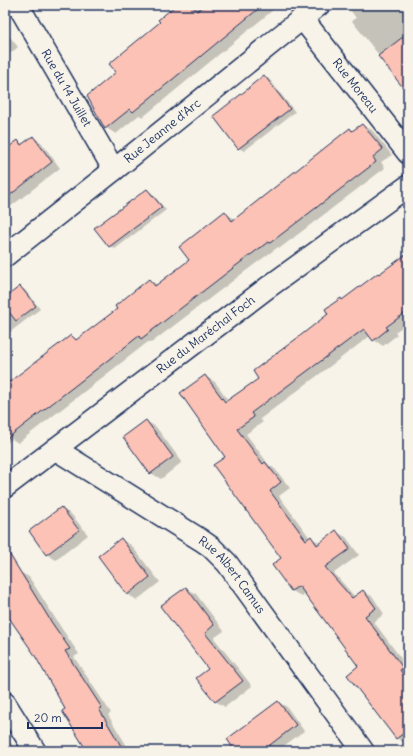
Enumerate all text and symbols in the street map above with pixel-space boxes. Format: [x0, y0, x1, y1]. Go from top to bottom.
street label: Rue du 14 Juillet [38, 46, 95, 129]
street label: Rue Moreau [330, 55, 381, 116]
street label: Rue Jeanne d'Arc [121, 95, 203, 166]
street label: Rue du Maréchal Foch [153, 292, 258, 376]
street label: Rue Albert Camus [196, 533, 269, 616]
scale bar [28, 704, 102, 730]
text: 20 m [34, 710, 62, 725]

